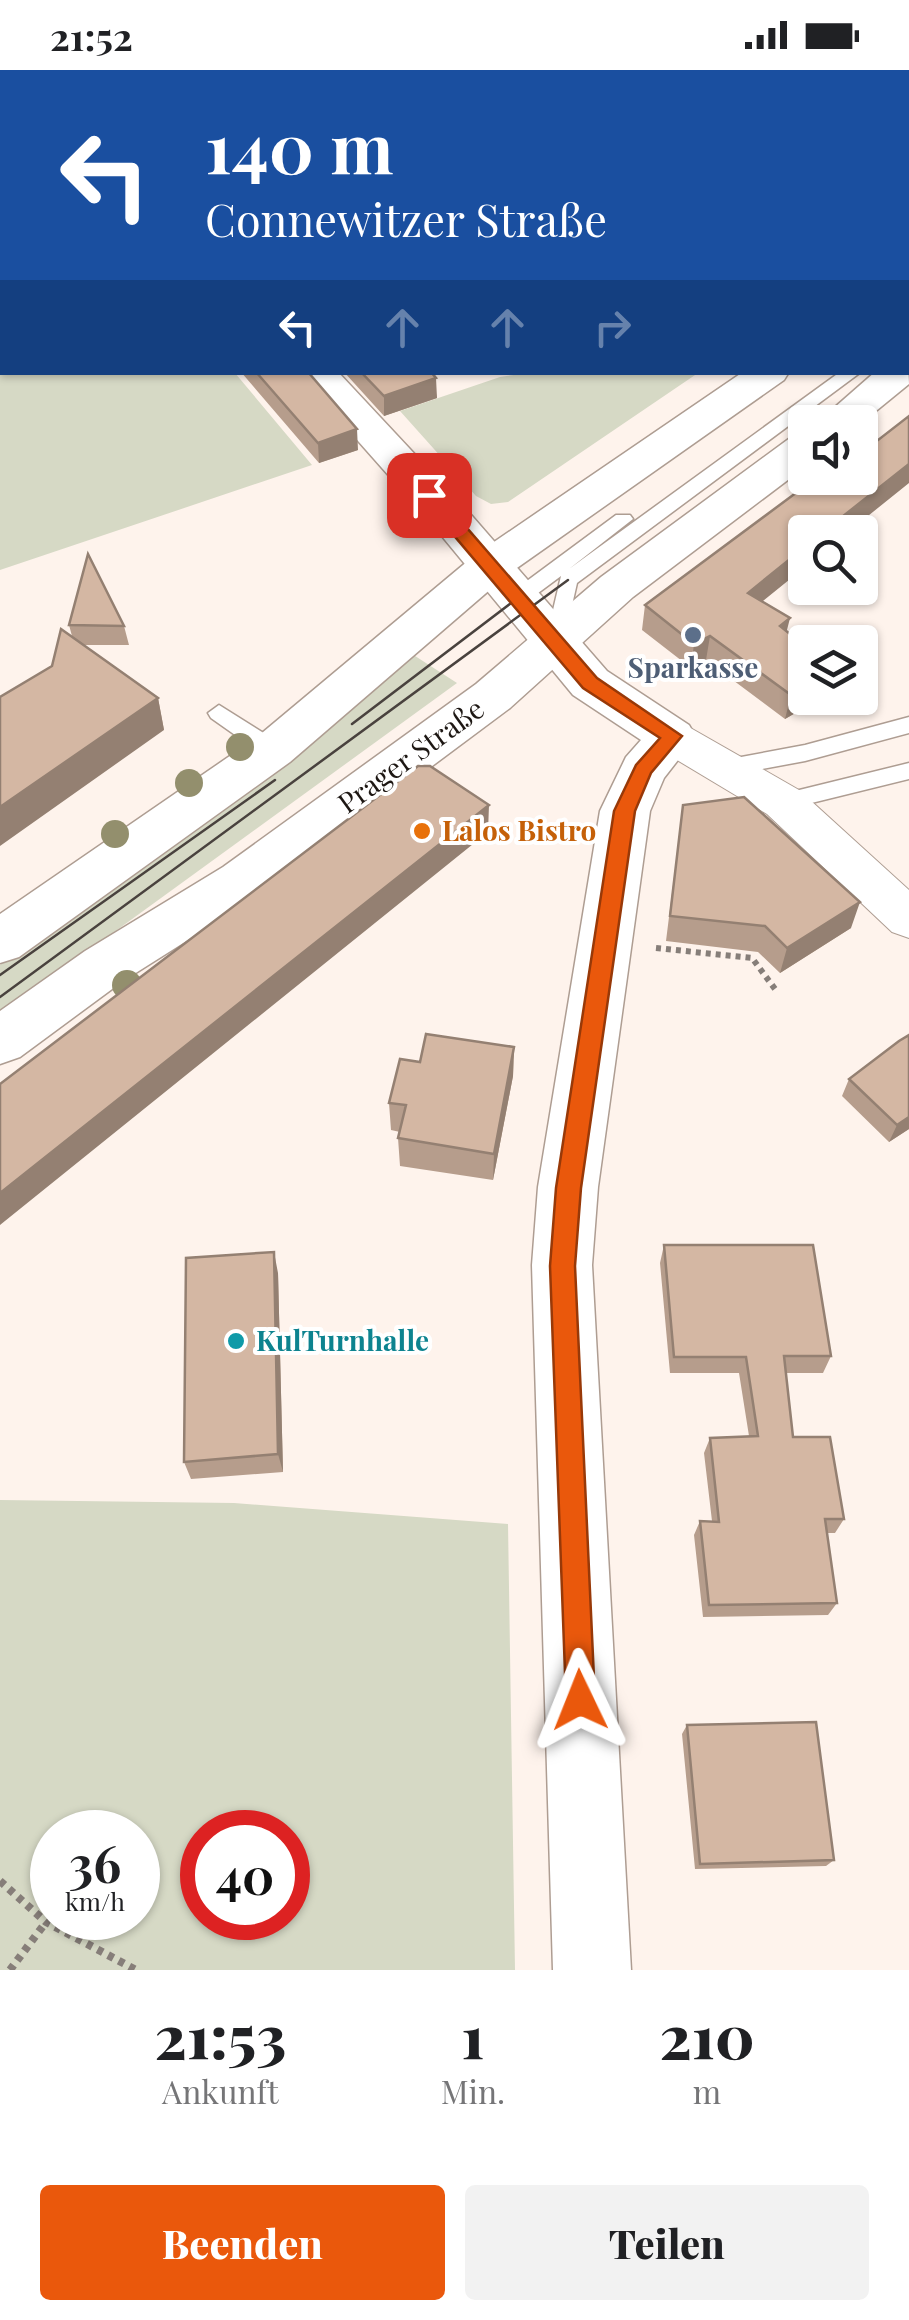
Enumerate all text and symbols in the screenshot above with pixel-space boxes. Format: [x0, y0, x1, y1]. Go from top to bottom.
text: 21:52 [50, 10, 133, 61]
text: 140 m [205, 98, 394, 192]
icon: left [40, 110, 170, 240]
text: Connewitzer Straße [205, 188, 607, 248]
icon: left [270, 300, 325, 355]
icon: ahead [375, 300, 430, 355]
icon: ahead [480, 300, 535, 355]
icon: right [585, 300, 640, 355]
map controls [788, 405, 878, 715]
button: sound [788, 405, 878, 495]
pin [387, 453, 472, 538]
icon: arrive [402, 468, 457, 523]
button: search [788, 515, 878, 605]
marker: Sparkasse [682, 624, 704, 646]
button: layers [788, 625, 878, 715]
place label: Sparkasse [628, 648, 758, 685]
street label: Prager Straße [330, 689, 491, 820]
place label: Lalos Bistro [442, 811, 596, 848]
marker: Lalos Bistro [411, 820, 433, 842]
place label: KulTurnhalle [256, 1321, 429, 1358]
marker: KulTurnhalle [225, 1330, 247, 1352]
position arrow [528, 1648, 632, 1752]
speed limit sign: 40 [180, 1810, 310, 1940]
text: 36 [69, 1829, 121, 1896]
text: km/h [65, 1884, 125, 1917]
text: 21:53 [154, 1994, 286, 2074]
text: 1 [461, 1994, 484, 2074]
text: 210 [659, 1994, 755, 2074]
text: Ankunft [162, 2069, 279, 2112]
text: Min. [441, 2069, 505, 2112]
text: m [693, 2069, 721, 2112]
button: Beenden [40, 2185, 445, 2300]
button: Teilen [465, 2185, 869, 2300]

